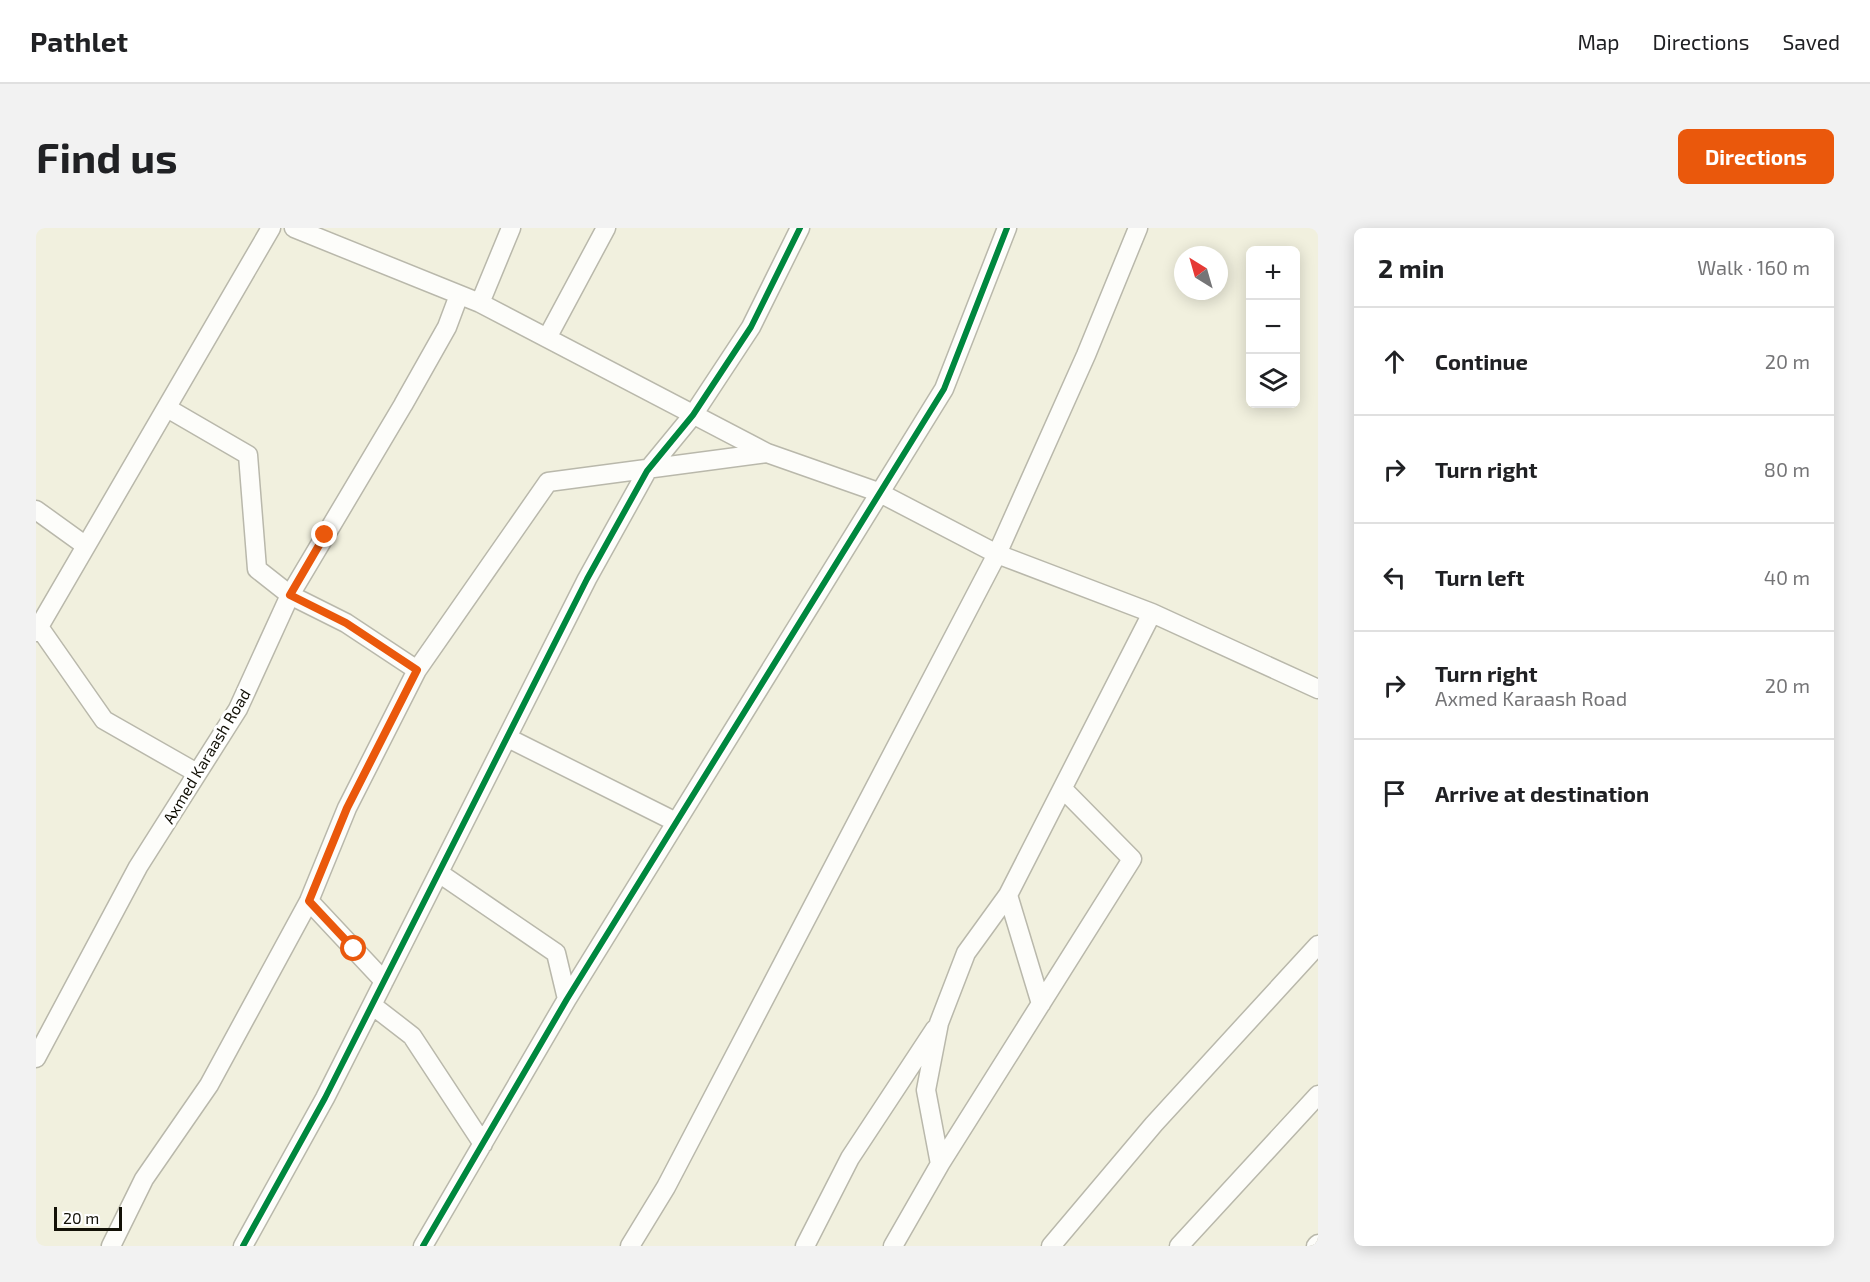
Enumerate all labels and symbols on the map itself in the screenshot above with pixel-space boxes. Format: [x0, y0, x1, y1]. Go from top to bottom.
north arrow [1174, 246, 1228, 300]
route end [311, 521, 337, 547]
street label: Axmed Karaash Road [158, 685, 254, 827]
route start [340, 935, 366, 961]
scale bar [54, 1204, 122, 1232]

